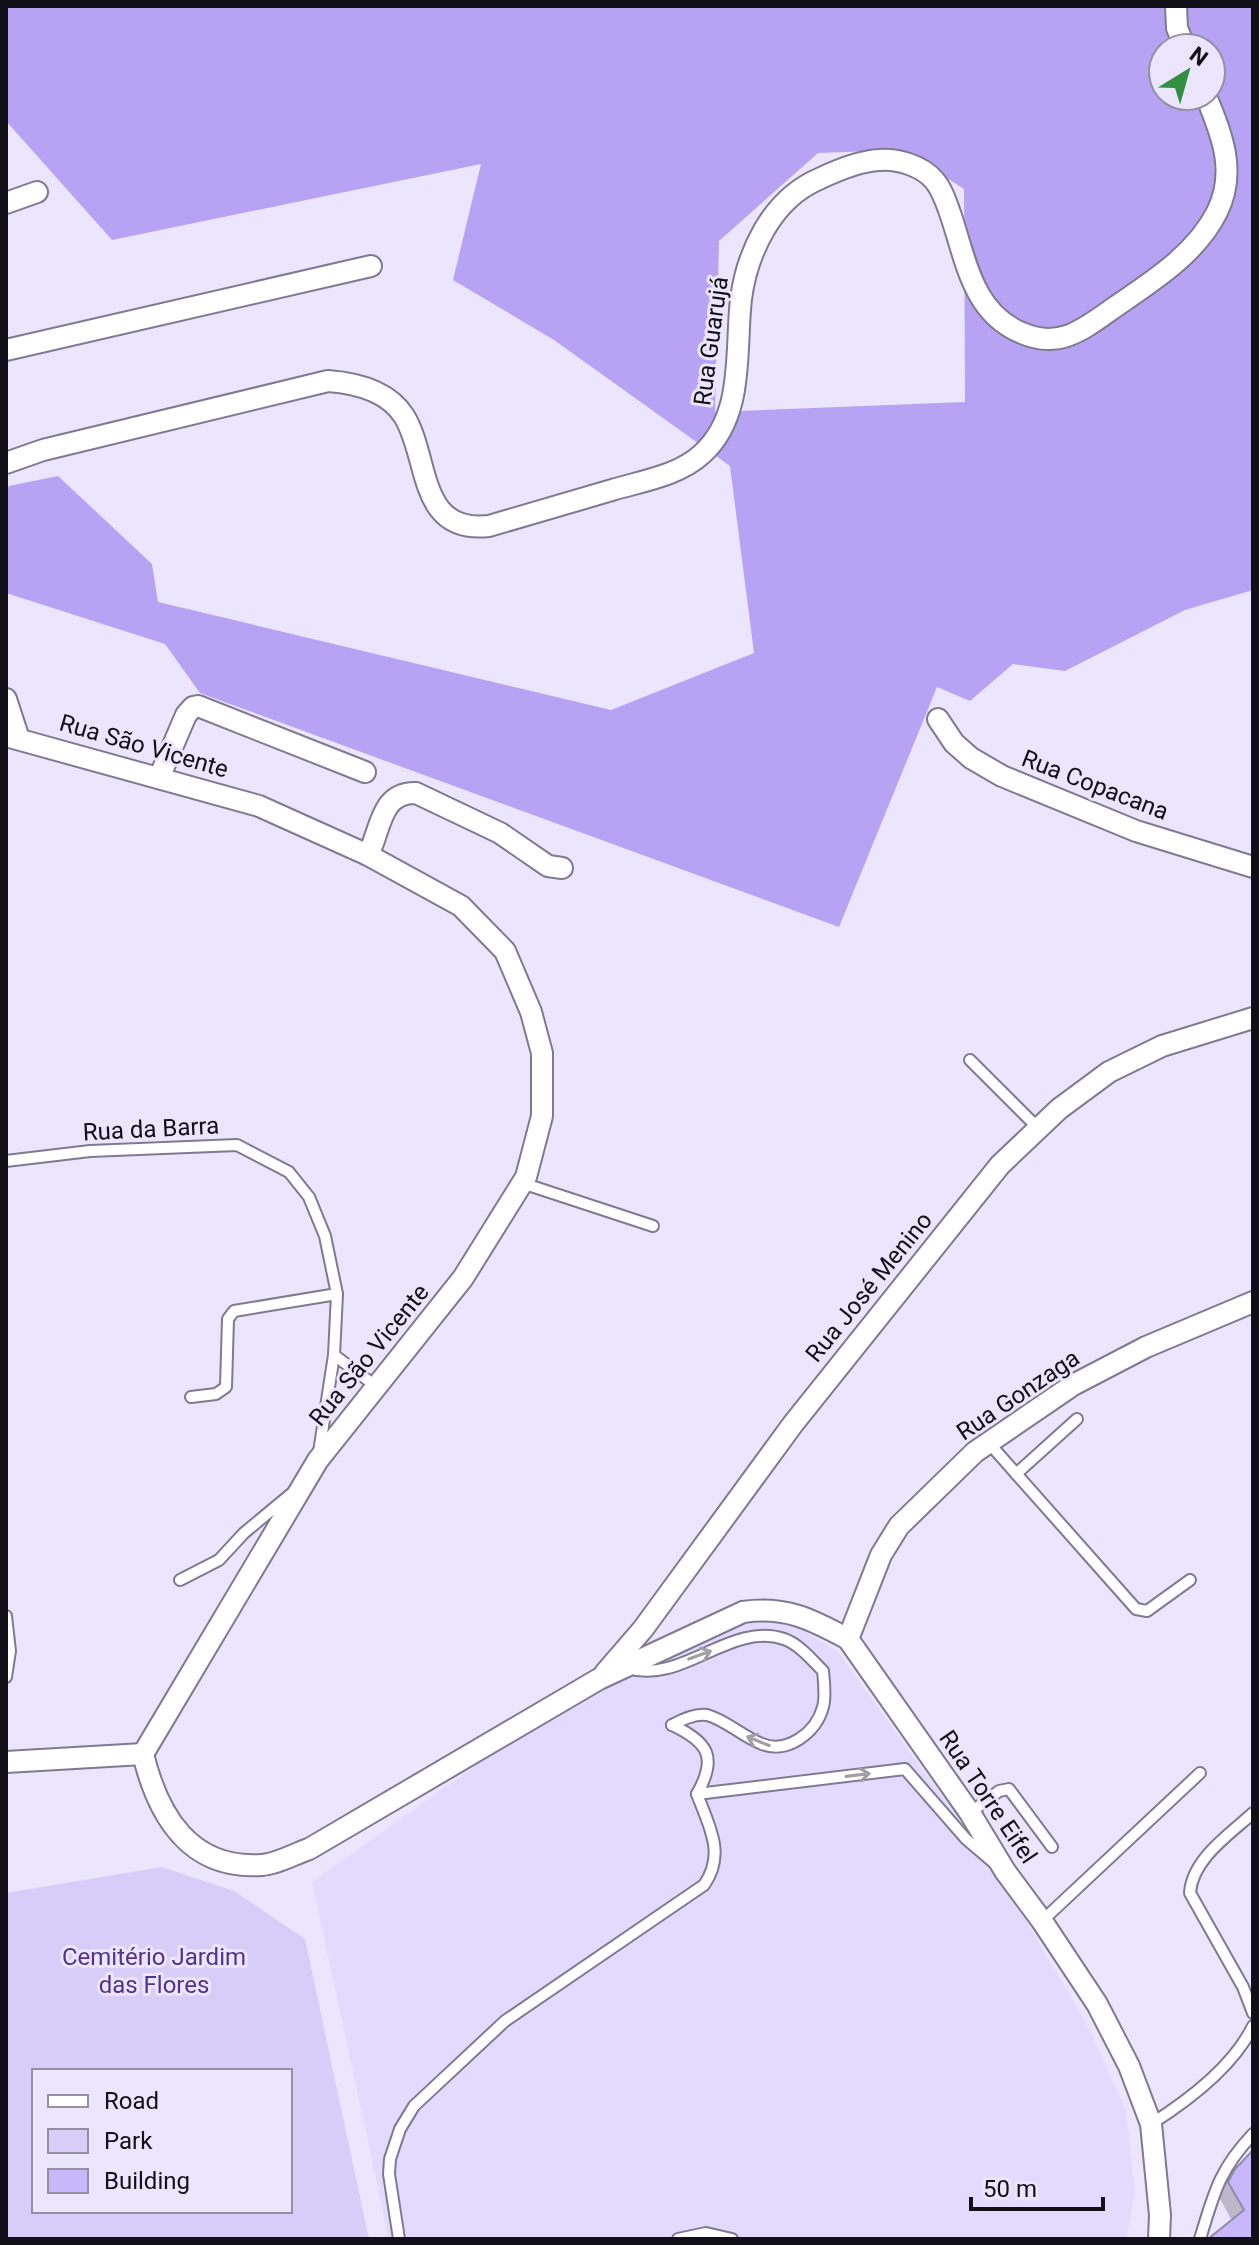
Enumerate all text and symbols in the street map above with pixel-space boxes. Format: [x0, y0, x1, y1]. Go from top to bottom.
north arrow [1147, 32, 1227, 112]
text: N [1185, 42, 1212, 71]
street label: Rua Guarujá [688, 275, 734, 407]
street label: Rua São Vicente [56, 709, 232, 783]
street label: Rua Copacana [1018, 744, 1172, 826]
street label: Rua da Barra [82, 1111, 220, 1147]
street label: Rua José Menino [800, 1206, 938, 1368]
street label: Rua São Vicente [303, 1278, 435, 1432]
street label: Rua Gonzaga [951, 1344, 1085, 1446]
one-way arrow [687, 1647, 712, 1662]
street label: Rua Torre Eifel [933, 1725, 1043, 1869]
one-way arrow [746, 1733, 770, 1747]
one-way arrow [845, 1767, 870, 1782]
park label: Cemitério Jardim das Flores [62, 1943, 246, 1999]
legend [32, 2069, 292, 2213]
text: Road [104, 2087, 159, 2115]
text: Park [104, 2127, 153, 2155]
scale bar [971, 2161, 1103, 2211]
text: Building [104, 2167, 190, 2195]
text: 50 m [983, 2175, 1037, 2203]

